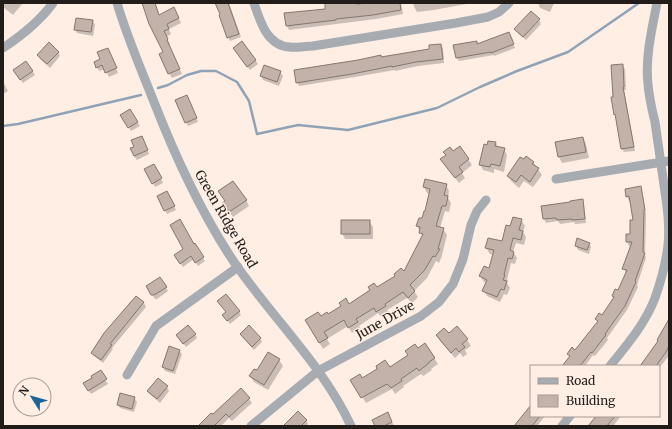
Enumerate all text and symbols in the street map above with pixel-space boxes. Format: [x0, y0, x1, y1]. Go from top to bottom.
street label: Green Ridge Road [191, 167, 261, 271]
street label: June Drive [352, 297, 418, 344]
legend [530, 365, 660, 417]
text: Road [566, 373, 595, 388]
north arrow [12, 377, 52, 417]
text: N [16, 383, 32, 399]
text: Building [566, 393, 616, 408]

